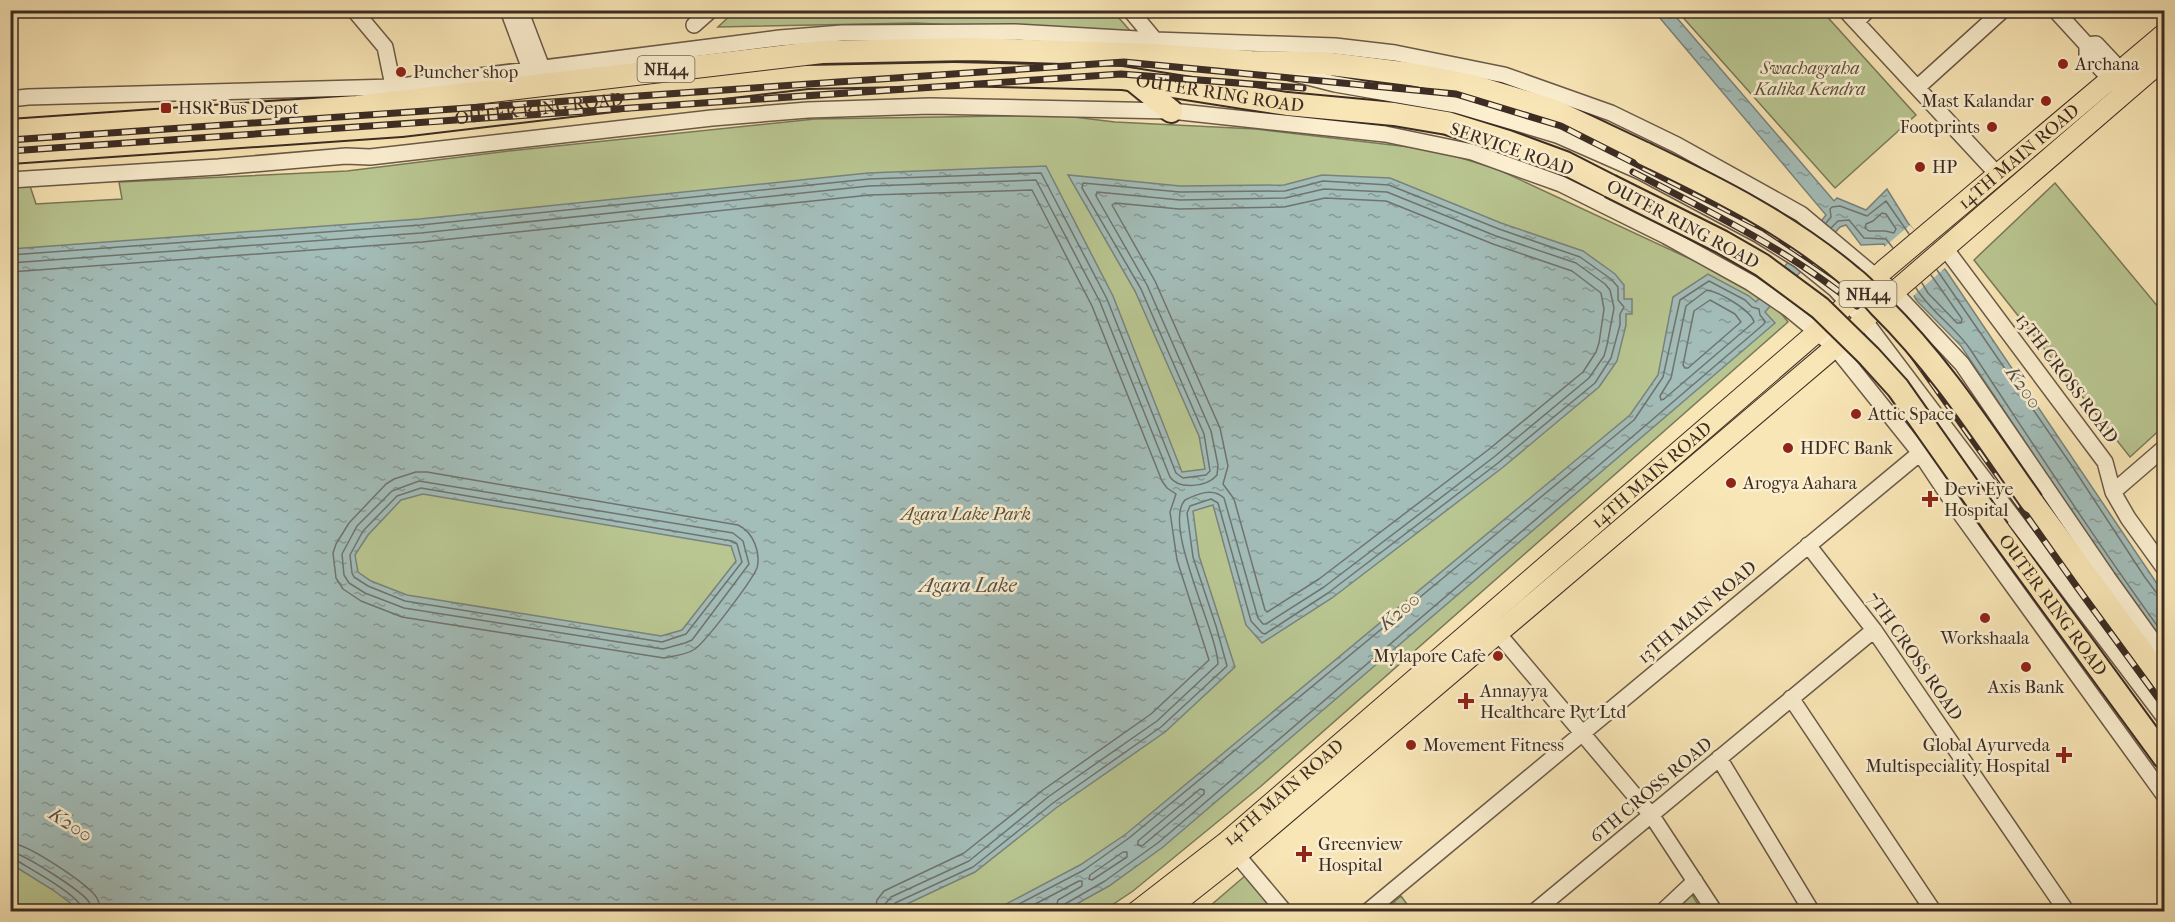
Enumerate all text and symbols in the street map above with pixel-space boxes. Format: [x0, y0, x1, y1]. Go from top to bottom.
place label: Archana [2074, 54, 2140, 75]
road number: NH44 [638, 56, 694, 82]
marker: Archana [2056, 57, 2070, 71]
park label: Swachagraha Kalika Kendra [1752, 58, 1866, 100]
place label: Puncher shop [413, 62, 518, 83]
marker: Puncher shop [394, 65, 408, 79]
street label: OUTER RING ROAD [1134, 70, 1305, 117]
street label: OUTER RING ROAD [454, 89, 625, 130]
place label: Mast Kalandar [1921, 91, 2034, 112]
marker: Mast Kalandar [2039, 94, 2053, 108]
place label: HSR Bus Depot [178, 98, 299, 119]
street label: 14TH MAIN ROAD [1954, 100, 2084, 214]
marker: HSR Bus Depot [159, 101, 173, 115]
place label: Footprints [1900, 117, 1980, 138]
street label: SERVICE ROAD [1447, 118, 1577, 181]
marker: Footprints [1985, 120, 1999, 134]
place label: HP [1932, 157, 1957, 178]
marker: HP [1913, 160, 1927, 174]
street label: OUTER RING ROAD [1603, 175, 1763, 274]
road number: NH44 [1840, 281, 1896, 307]
street label: 13TH CROSS ROAD [2011, 309, 2122, 447]
water label: K200 [1999, 360, 2047, 413]
place label: Attic Space [1867, 404, 1954, 425]
marker: Attic Space [1849, 407, 1863, 421]
street label: 14TH MAIN ROAD [1587, 418, 1716, 533]
place label: HDFC Bank [1800, 438, 1894, 459]
marker: HDFC Bank [1781, 441, 1795, 455]
place label: Arogya Aahara [1742, 473, 1858, 494]
marker: Arogya Aahara [1724, 476, 1738, 490]
place label: Devi Eye Hospital [1944, 479, 2014, 521]
marker: Devi Eye Hospital [1921, 490, 1939, 508]
park label: Agara Lake Park [899, 504, 1031, 525]
street label: OUTER RING ROAD [1994, 531, 2111, 680]
street label: 13TH MAIN ROAD [1634, 557, 1761, 668]
water label: Agara Lake [916, 574, 1018, 597]
water label: K200 [1372, 587, 1425, 637]
street label: 7TH CROSS ROAD [1862, 588, 1967, 725]
marker: Workshaala [1978, 611, 1992, 625]
place label: Workshaala [1940, 628, 2030, 649]
place label: Mylapore Cafe [1373, 646, 1486, 667]
marker: Mylapore Cafe [1491, 649, 1505, 663]
marker: Axis Bank [2019, 660, 2033, 674]
place label: Axis Bank [1987, 677, 2065, 698]
place label: Annayya Healthcare Pvt Ltd [1479, 681, 1627, 723]
marker: Annayya Healthcare Pvt Ltd [1457, 692, 1475, 710]
street label: 6TH CROSS ROAD [1586, 733, 1717, 848]
street label: 14TH MAIN ROAD [1220, 735, 1348, 850]
place label: Movement Fitness [1423, 735, 1564, 756]
place label: Global Ayurveda Multispeciality Hospital [1866, 735, 2051, 777]
marker: Movement Fitness [1404, 738, 1418, 752]
marker: Global Ayurveda Multispeciality Hospital [2055, 746, 2073, 764]
water label: K200 [43, 801, 97, 847]
place label: Greenview Hospital [1318, 834, 1403, 876]
marker: Greenview Hospital [1295, 845, 1313, 863]

